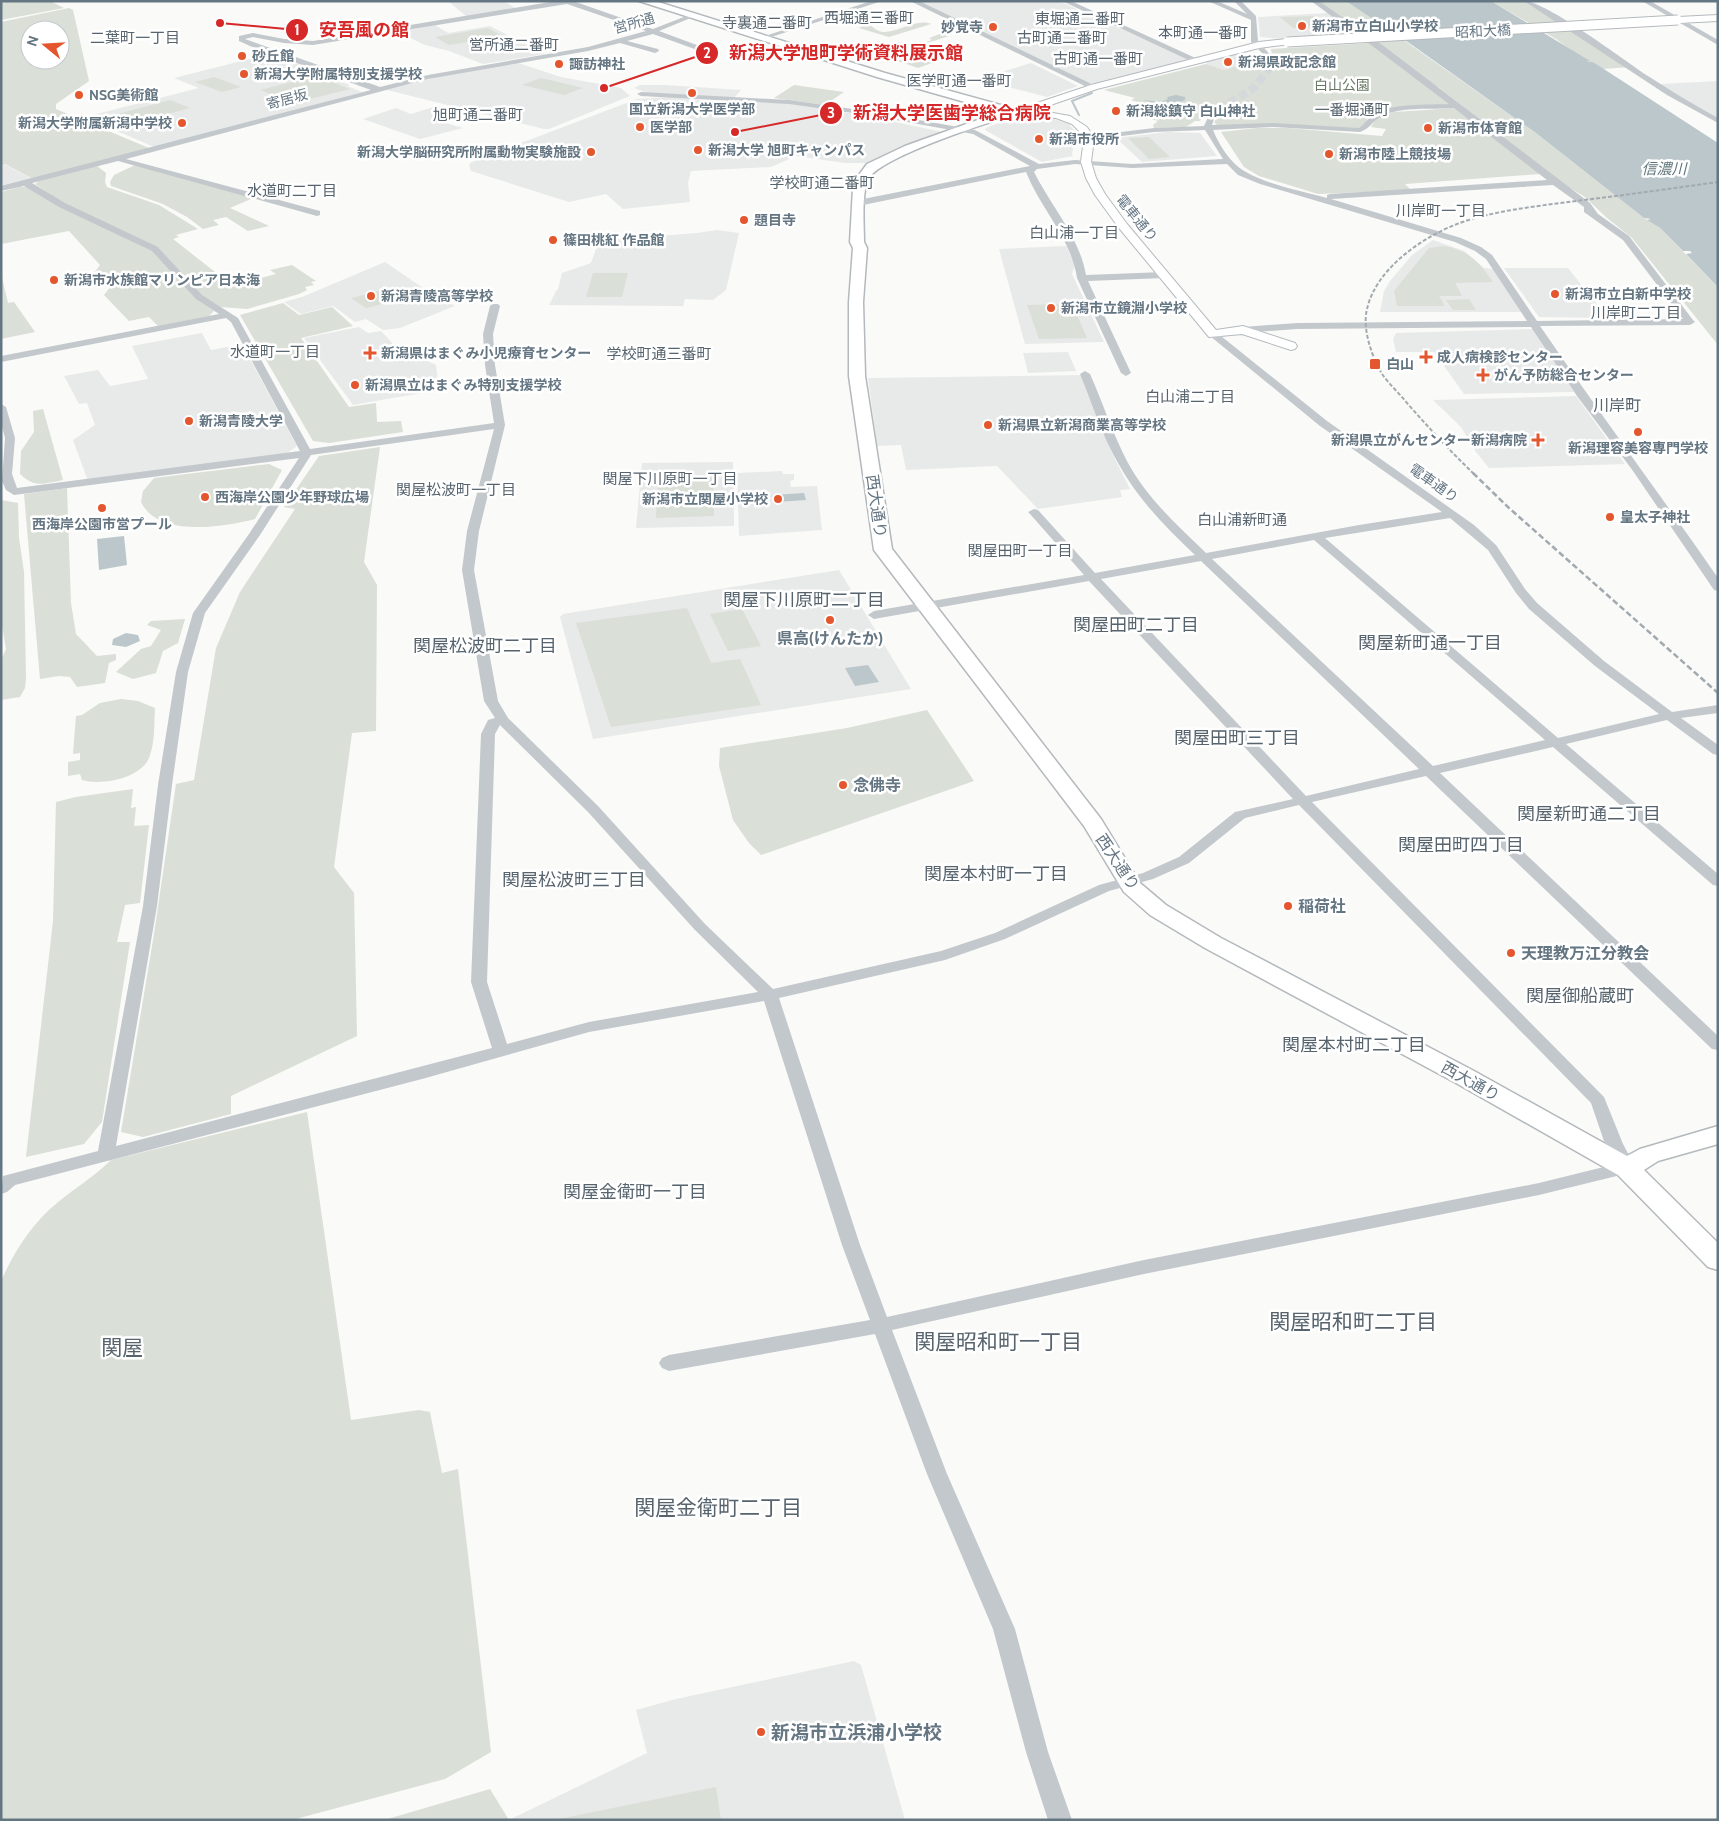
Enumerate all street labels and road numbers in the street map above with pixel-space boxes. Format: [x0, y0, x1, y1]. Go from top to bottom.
street label: 営所通 [611, 9, 657, 37]
street label: 昭和大橋 [1455, 21, 1511, 41]
street label: 寄居坂 [264, 85, 310, 113]
street label: 電車通り [1112, 191, 1162, 245]
street label: 電車通り [1406, 460, 1462, 506]
street label: 西大通り [863, 473, 890, 539]
street label: 西大通り [1092, 830, 1143, 894]
street label: 西大通り [1438, 1058, 1503, 1105]

